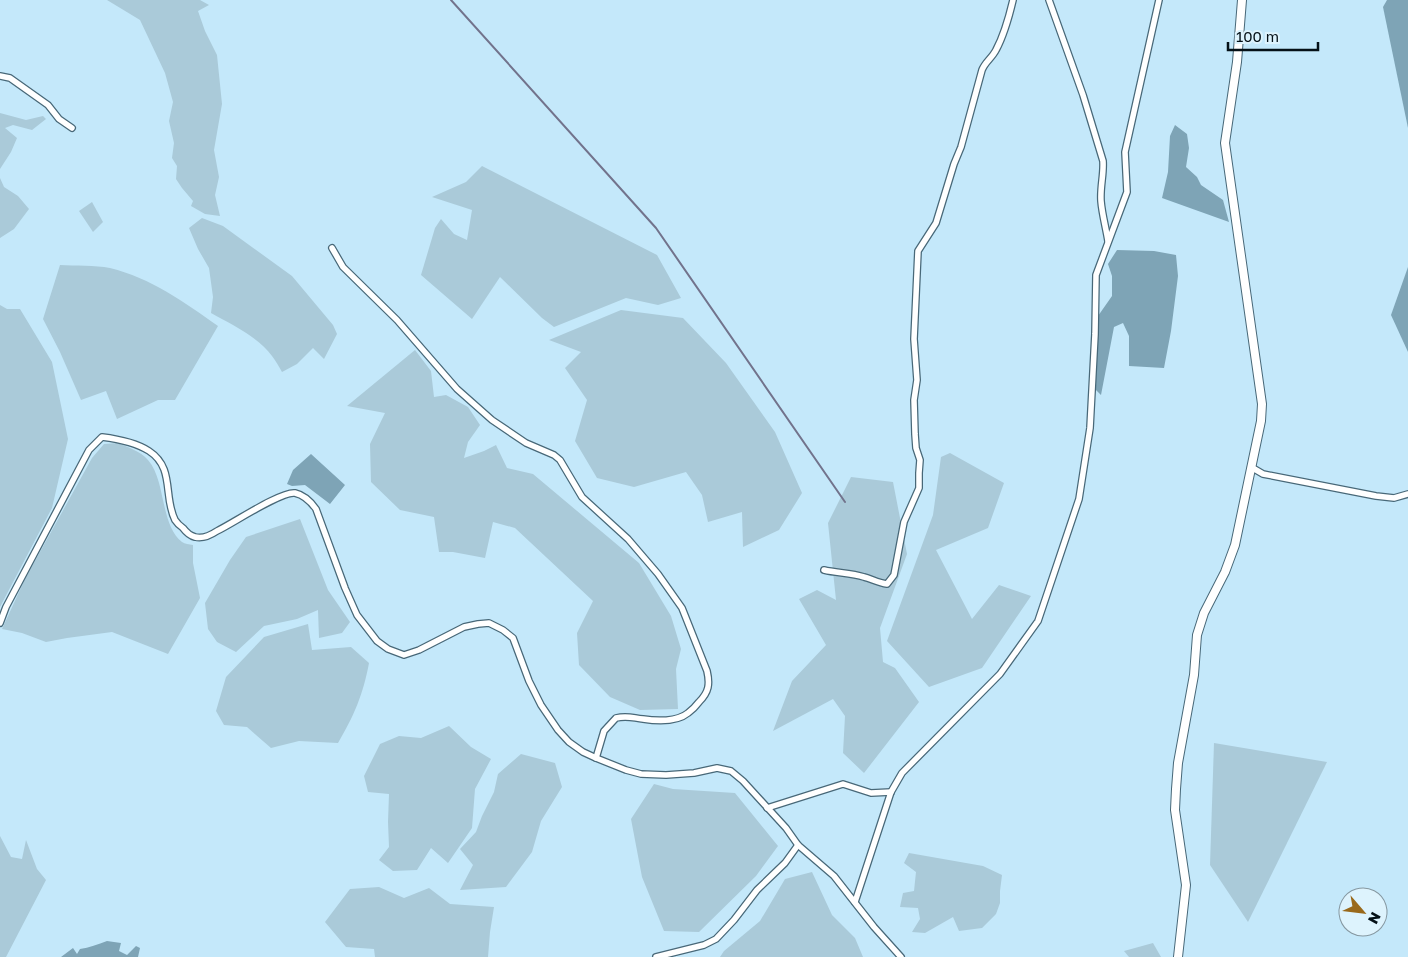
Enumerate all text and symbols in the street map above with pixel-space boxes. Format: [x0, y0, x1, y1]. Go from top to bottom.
scale bar [1228, 20, 1318, 52]
text: 100 m [1236, 27, 1279, 45]
north arrow [1338, 887, 1388, 937]
text: N [1365, 910, 1385, 927]

